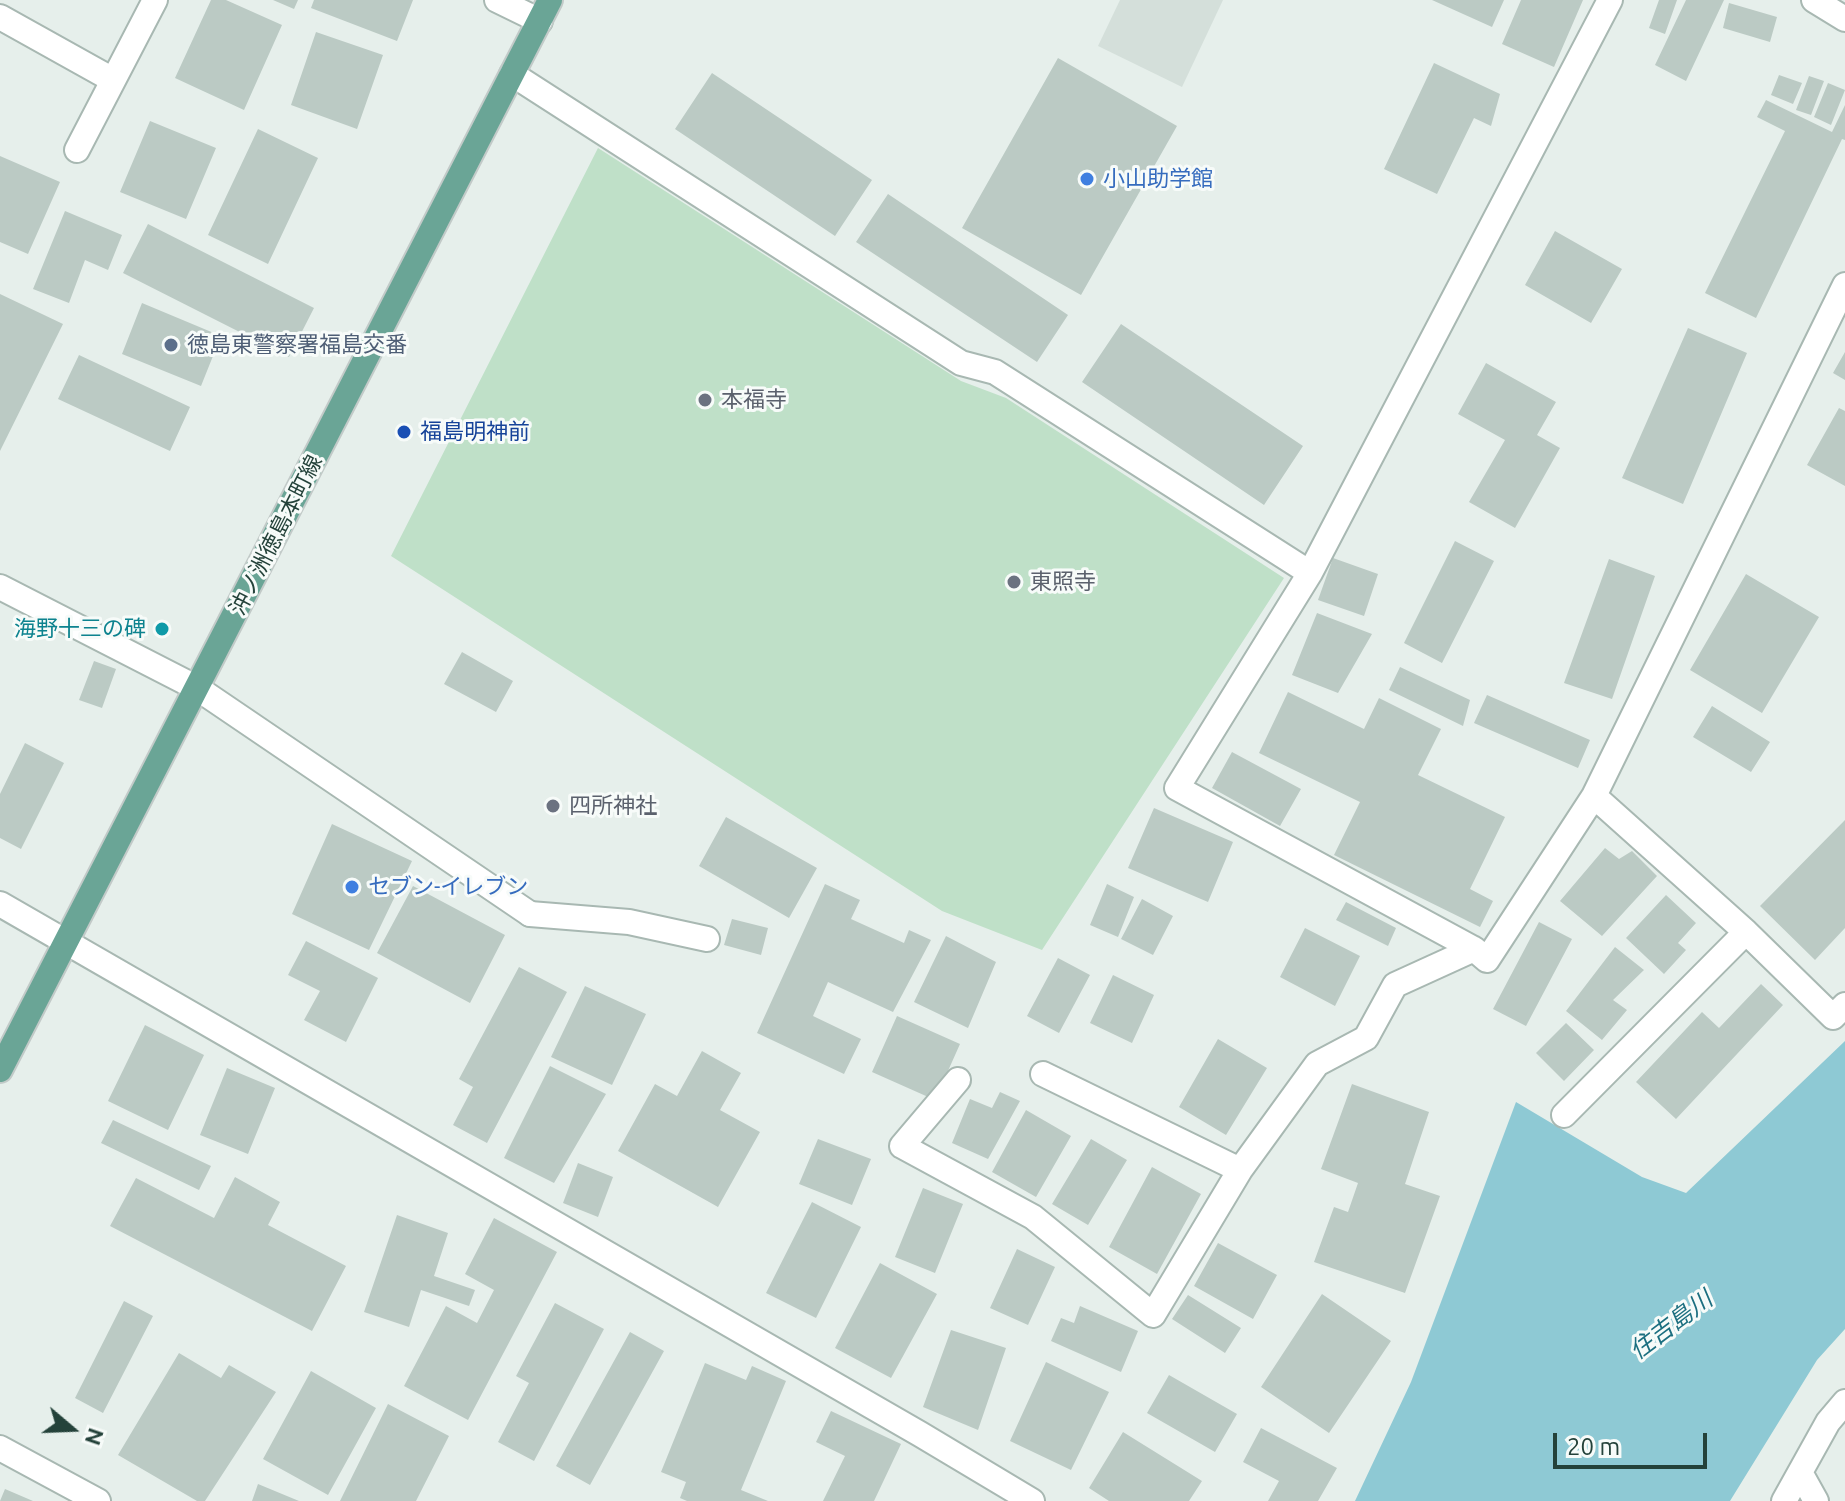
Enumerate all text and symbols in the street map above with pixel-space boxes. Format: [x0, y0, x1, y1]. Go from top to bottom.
place label: 小山助学館 [1103, 166, 1213, 192]
marker: 小山助学館 [1078, 170, 1096, 188]
place label: 徳島東警察署福島交番 [187, 332, 407, 358]
marker: 徳島東警察署福島交番 [162, 336, 180, 354]
place label: 本福寺 [721, 387, 787, 413]
marker: 本福寺 [696, 391, 714, 409]
place label: 福島明神前 [420, 419, 530, 445]
marker: 福島明神前 [395, 423, 413, 441]
street label: 沖ノ洲徳島本町線 [224, 451, 328, 619]
place label: 東照寺 [1030, 569, 1096, 595]
marker: 東照寺 [1005, 573, 1023, 591]
place label: 海野十三の碑 [14, 616, 146, 642]
marker: 海野十三の碑 [153, 620, 171, 638]
place label: 四所神社 [569, 793, 657, 819]
marker: 四所神社 [544, 797, 562, 815]
place label: セブン-イレブン [368, 874, 528, 900]
marker: セブン-イレブン [343, 878, 361, 896]
water label: 住吉島川 [1624, 1285, 1718, 1365]
north arrow [32, 1389, 112, 1469]
scale bar [1557, 1417, 1711, 1467]
text: N [81, 1425, 110, 1449]
text: 20 m [1567, 1433, 1620, 1460]

